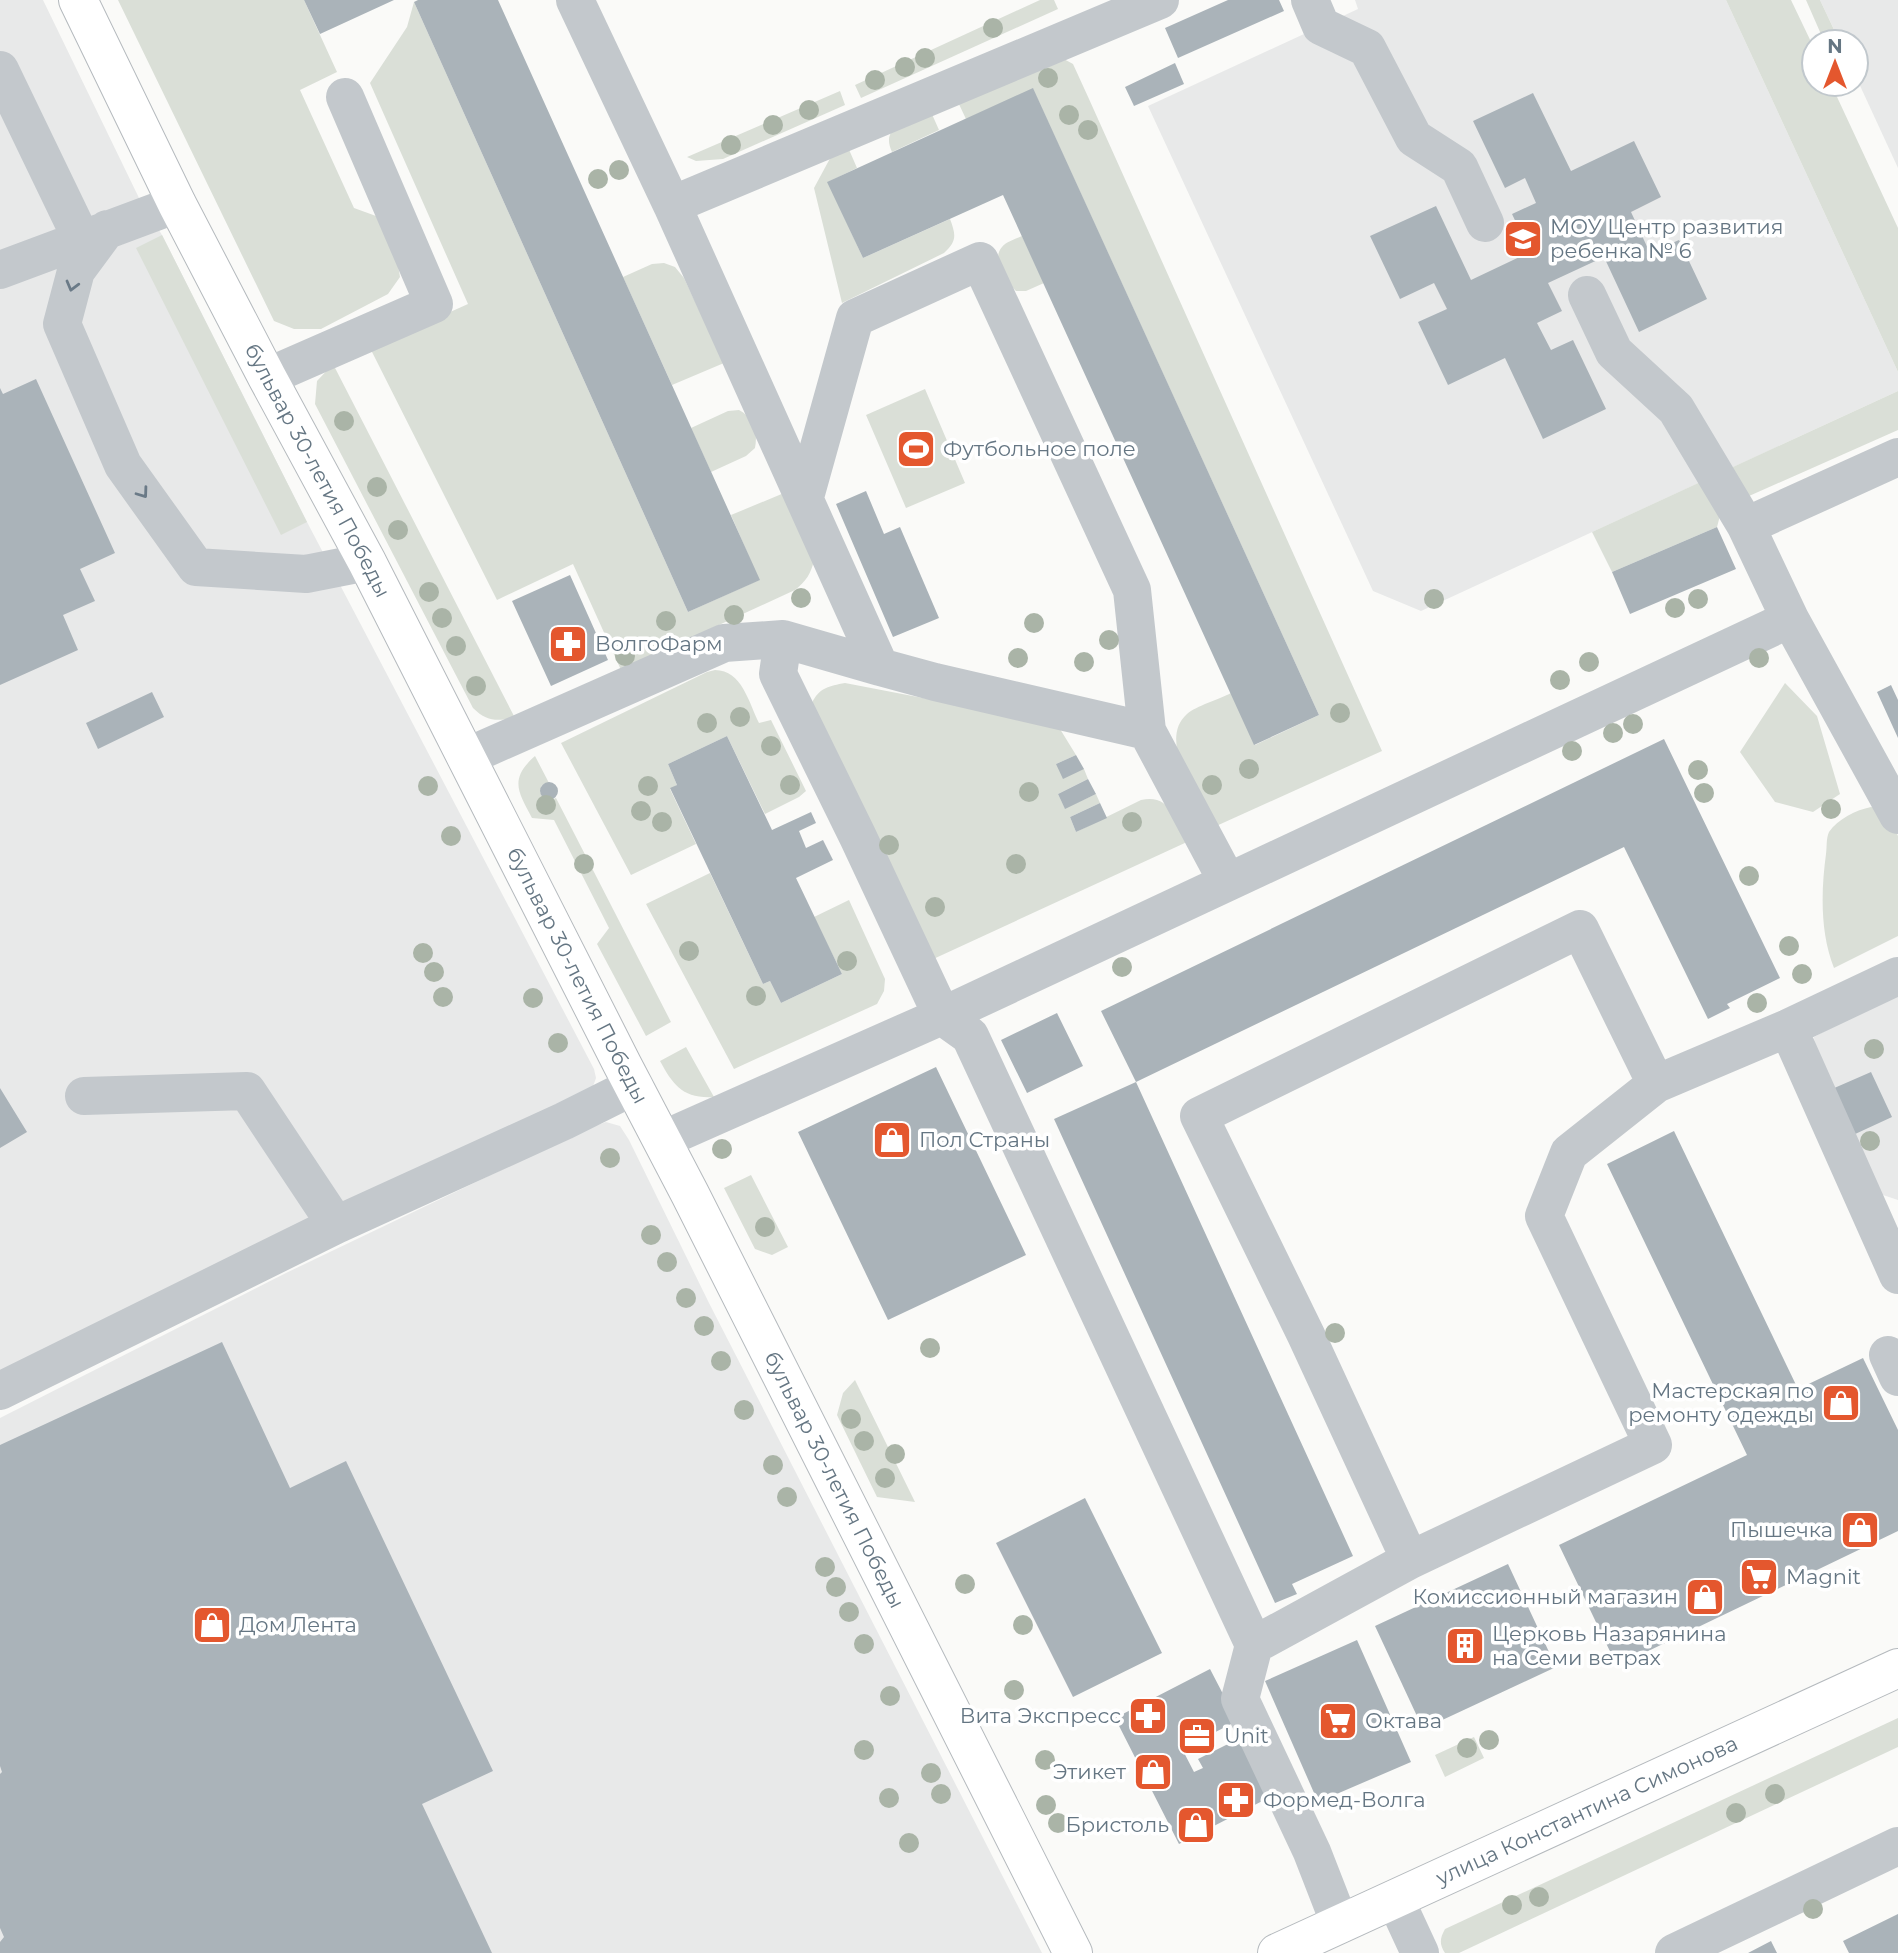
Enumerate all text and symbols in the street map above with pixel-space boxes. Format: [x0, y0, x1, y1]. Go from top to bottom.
north arrow [1800, 28, 1870, 98]
text: N [1827, 35, 1843, 58]
place label: МОУ Центр развития ребенка № 6 [1550, 214, 1784, 263]
school or university icon: МОУ Центр развития ребенка № 6 [1502, 218, 1544, 260]
one-way arrow [66, 280, 81, 292]
street label: бульвар 30-летия Победы [240, 339, 396, 601]
sports icon: Футбольное поле [895, 428, 937, 470]
place label: Футбольное поле [943, 436, 1136, 461]
one-way arrow [135, 485, 147, 498]
pharmacy icon: ВолгоФарм [547, 623, 589, 665]
place label: ВолгоФарм [595, 631, 723, 656]
street label: бульвар 30-летия Победы [502, 843, 654, 1108]
shop icon: Пол Страны [871, 1119, 913, 1161]
place label: Пол Страны [919, 1127, 1050, 1152]
street label: бульвар 30-летия Победы [759, 1347, 910, 1612]
place label: Мастерская по ремонту одежды [1628, 1378, 1814, 1427]
shop icon: Мастерская по ремонту одежды [1820, 1382, 1862, 1424]
shop icon: Пышечка [1839, 1509, 1881, 1551]
place label: Пышечка [1730, 1517, 1833, 1542]
supermarket icon: Magnit [1738, 1556, 1780, 1598]
place label: Magnit [1786, 1564, 1861, 1589]
shop icon: Комиссионный магазин [1684, 1576, 1726, 1618]
place label: Комиссионный магазин [1413, 1584, 1678, 1609]
shop icon: Дом Лента [191, 1604, 233, 1646]
place label: Дом Лента [239, 1612, 357, 1637]
place label: Церковь Назарянина на Семи ветрах [1492, 1621, 1726, 1670]
building icon: Церковь Назарянина на Семи ветрах [1444, 1625, 1486, 1667]
pharmacy icon: Вита Экспресс [1127, 1695, 1169, 1737]
supermarket icon: Октава [1317, 1700, 1359, 1742]
place label: Вита Экспресс [960, 1703, 1121, 1728]
place label: Октава [1365, 1708, 1442, 1733]
office icon: Unit [1176, 1715, 1218, 1757]
place label: Unit [1224, 1723, 1269, 1748]
street label: улица Константина Симонова [1431, 1730, 1742, 1891]
shop icon: Этикет [1132, 1751, 1174, 1793]
place label: Этикет [1053, 1759, 1126, 1784]
pharmacy icon: Формед-Волга [1215, 1779, 1257, 1821]
place label: Формед-Волга [1263, 1787, 1426, 1812]
shop icon: Бристоль [1175, 1804, 1217, 1846]
place label: Бристоль [1065, 1812, 1169, 1837]

